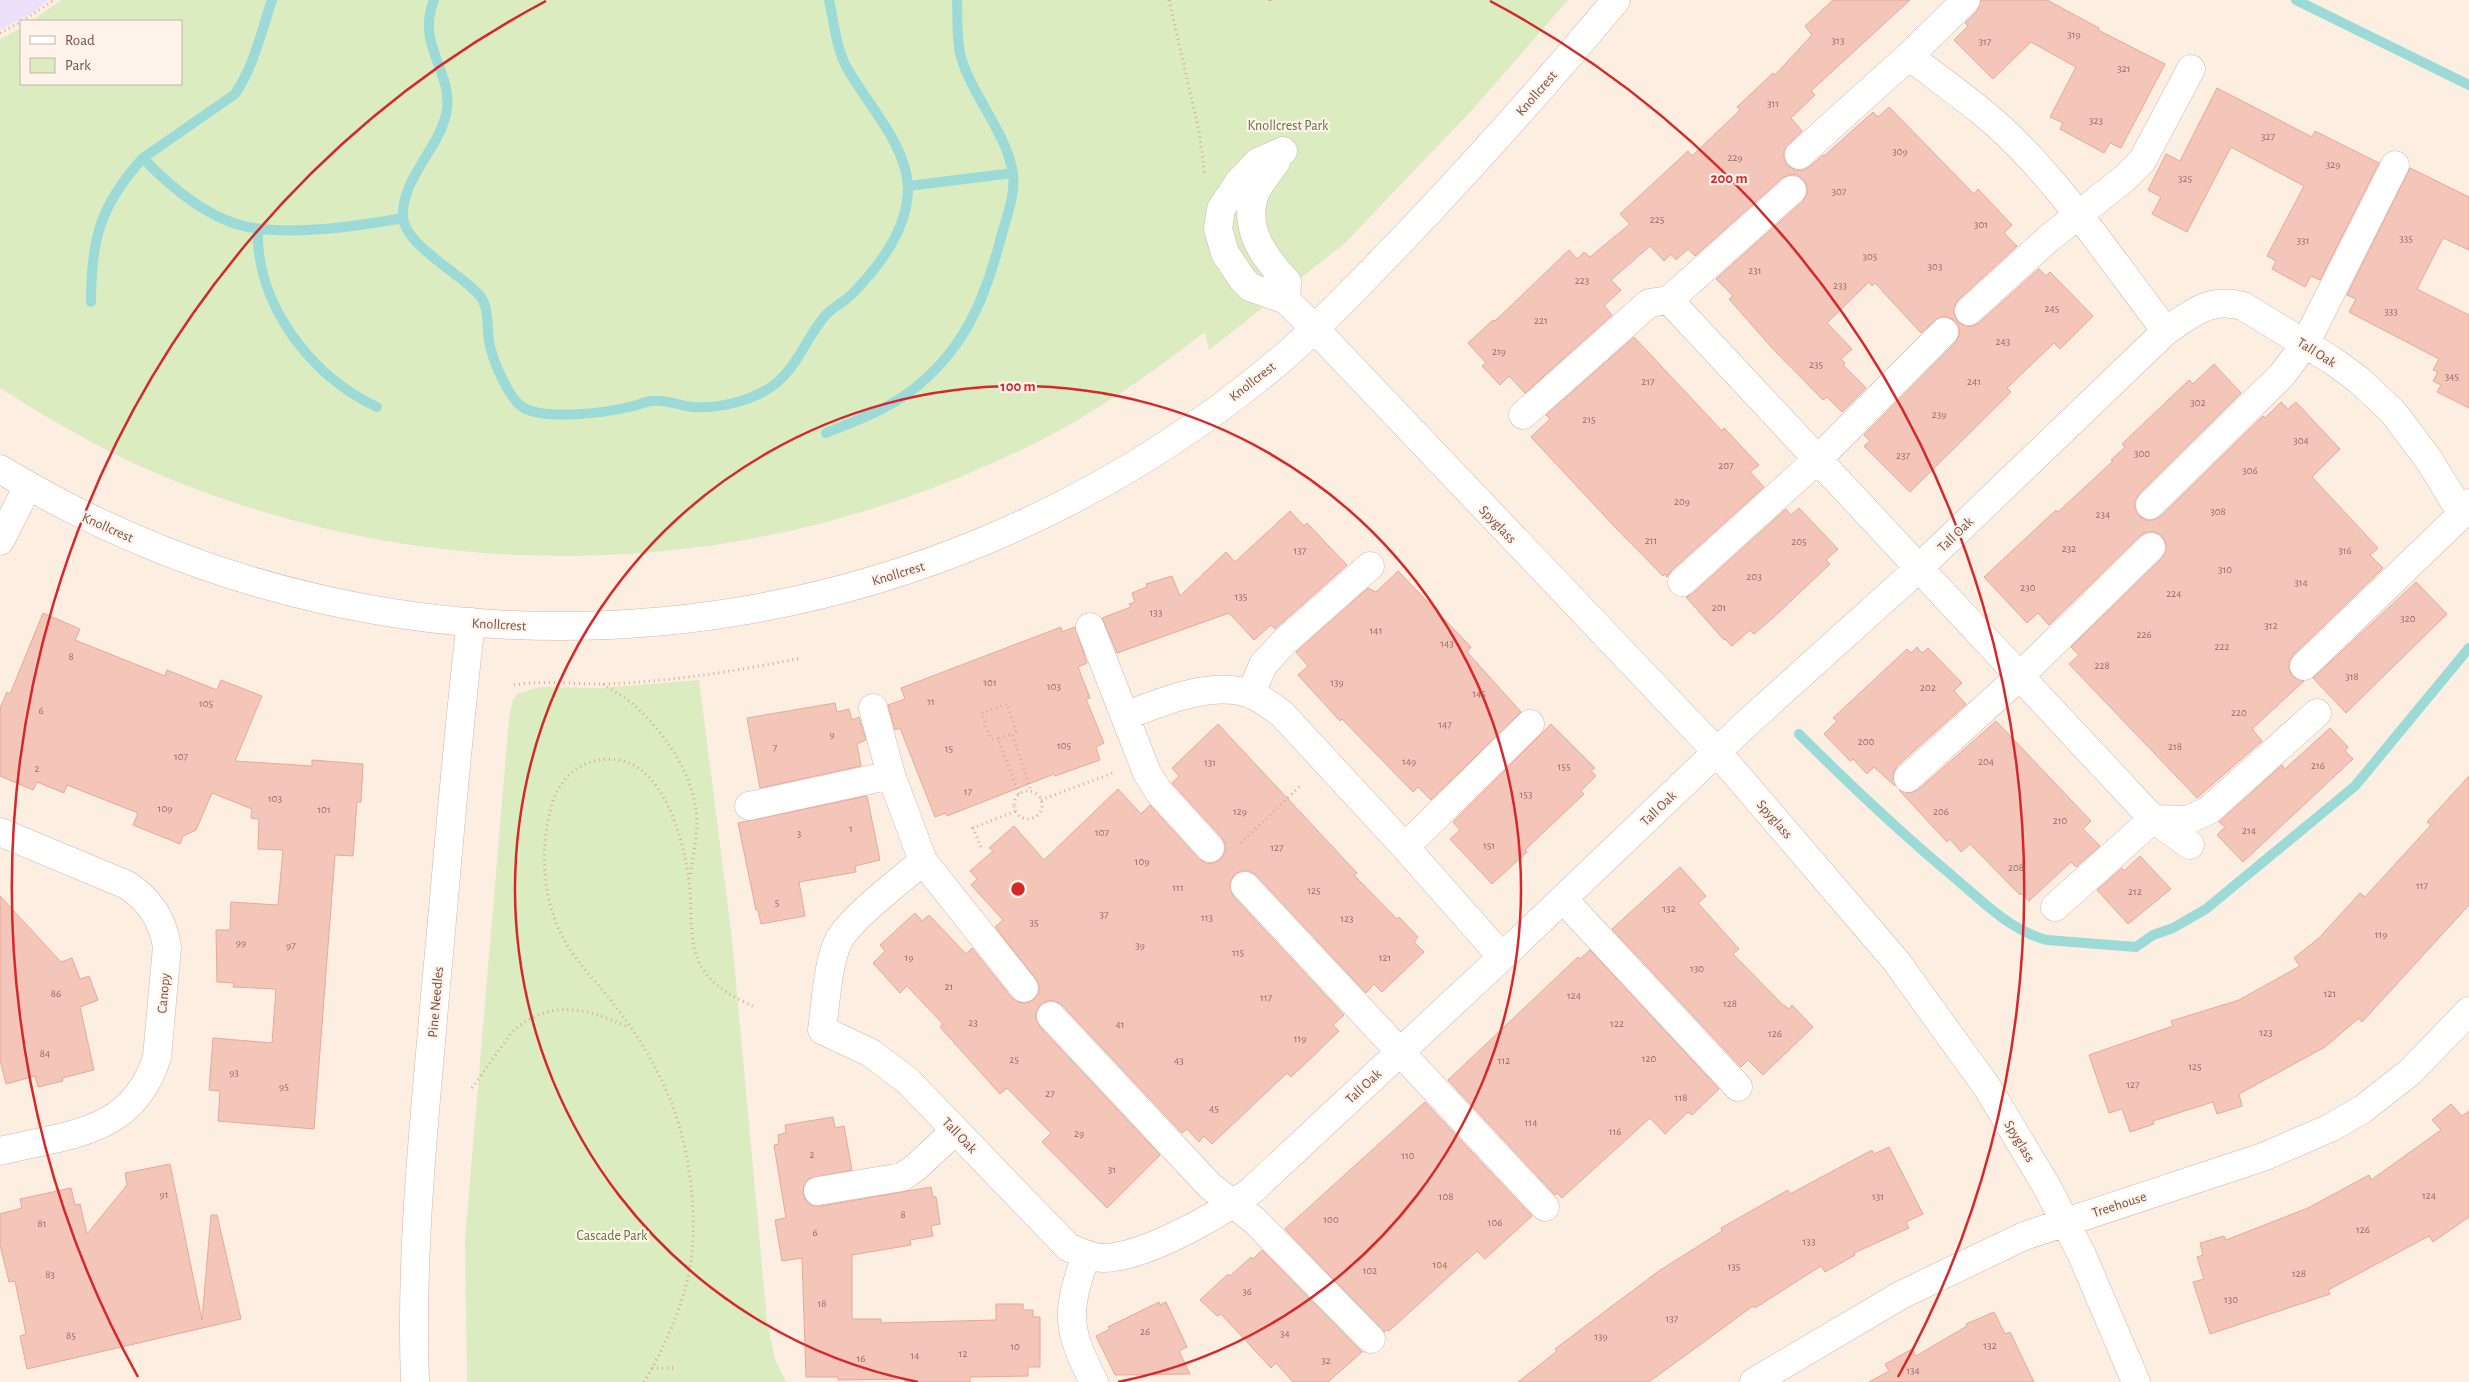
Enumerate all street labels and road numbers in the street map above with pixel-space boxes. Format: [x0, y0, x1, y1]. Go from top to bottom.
street label: Knollcrest [1514, 68, 1560, 119]
street label: Tall Oak [2294, 335, 2339, 371]
street label: Knollcrest [1227, 359, 1279, 404]
street label: Spyglass [1476, 503, 1518, 546]
street label: Knollcrest [80, 510, 136, 546]
street label: Tall Oak [1935, 514, 1977, 555]
street label: Knollcrest [870, 559, 927, 589]
street label: Knollcrest [471, 617, 527, 633]
street label: Tall Oak [1638, 788, 1680, 829]
street label: Spyglass [1754, 798, 1795, 842]
street label: Pine Needles [426, 966, 446, 1038]
street label: Canopy [155, 972, 173, 1014]
street label: Tall Oak [1343, 1066, 1385, 1107]
street label: Tall Oak [939, 1115, 980, 1157]
street label: Spyglass [2001, 1118, 2037, 1165]
street label: Treehouse [2090, 1190, 2148, 1220]

